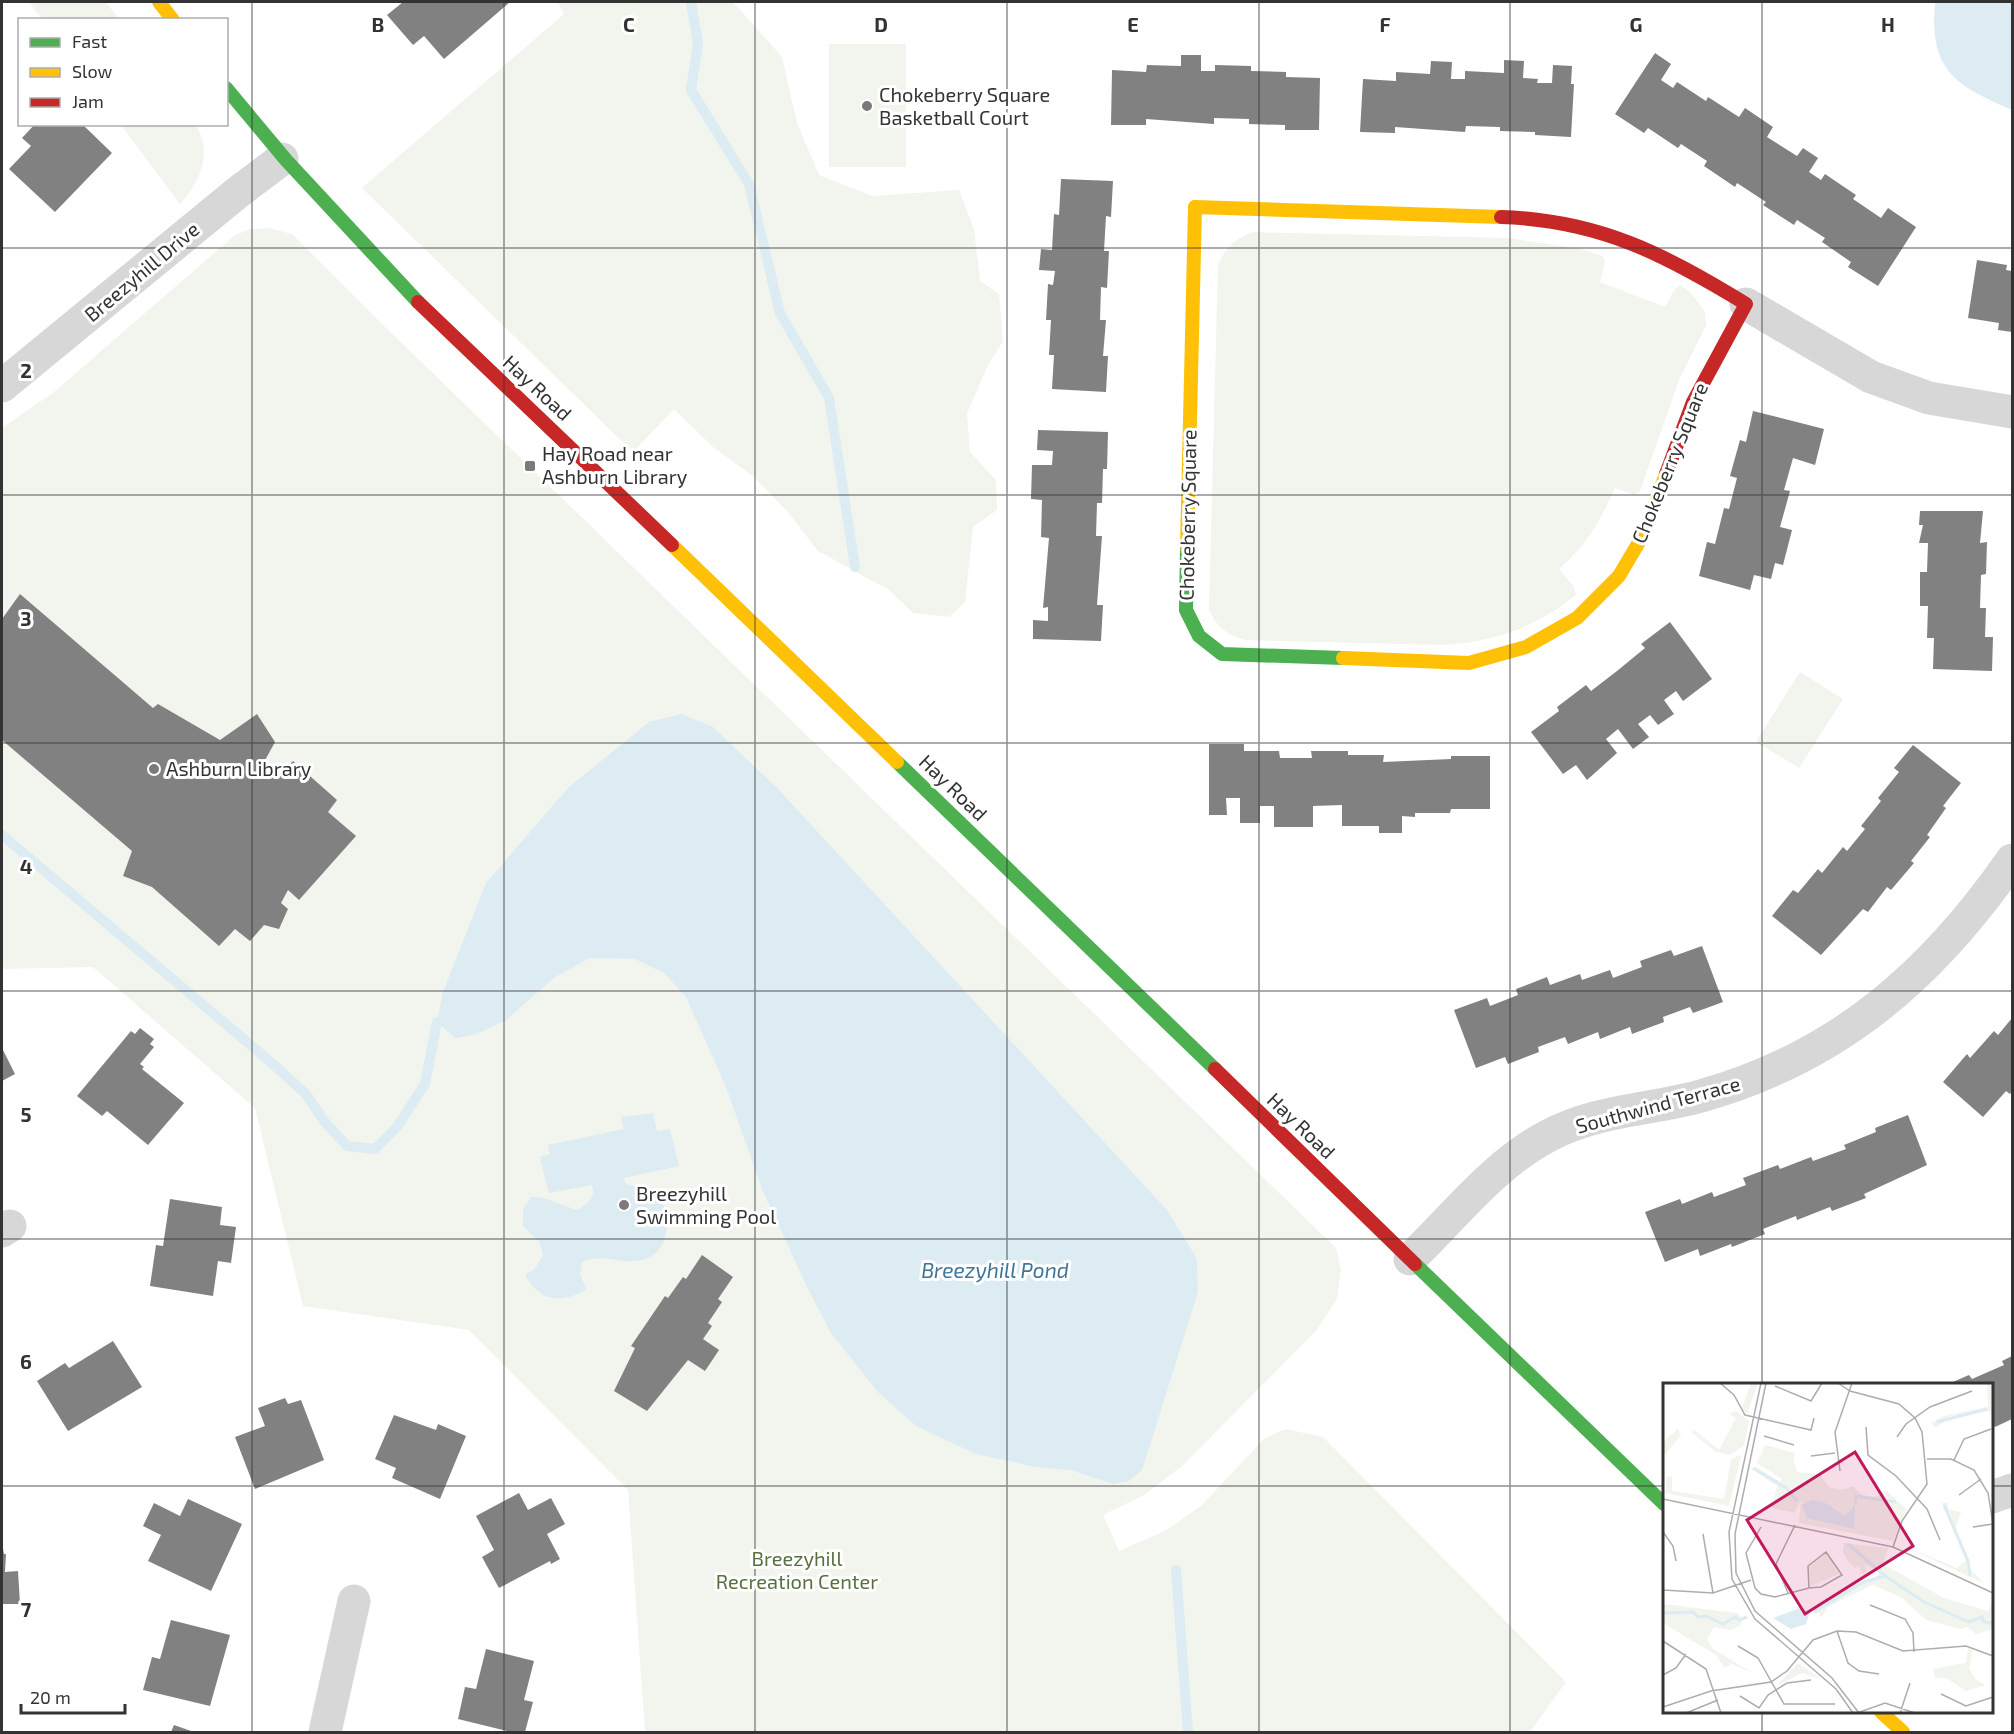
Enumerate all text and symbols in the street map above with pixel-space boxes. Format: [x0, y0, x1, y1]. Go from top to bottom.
text: B [372, 12, 384, 36]
text: C [623, 12, 635, 36]
text: D [874, 12, 888, 36]
text: E [1127, 12, 1139, 36]
text: F [1379, 12, 1391, 36]
text: G [1630, 12, 1642, 36]
text: H [1881, 12, 1895, 36]
legend [18, 18, 228, 126]
text: Fast [72, 30, 107, 52]
text: Slow [72, 60, 113, 82]
place label: Chokeberry Square Basketball Court [879, 82, 1050, 129]
text: Jam [72, 90, 104, 112]
marker: Chokeberry Square Basketball Court [860, 99, 874, 113]
street label: Breezyhill Drive [79, 216, 204, 326]
street label: Hay Road [498, 350, 577, 425]
text: 2 [20, 358, 32, 382]
street label: Chokeberry Square [1626, 379, 1712, 547]
street label: Chokeberry Square [1174, 429, 1200, 601]
place label: Hay Road near Ashburn Library [542, 441, 688, 488]
marker: Hay Road near Ashburn Library [523, 459, 537, 473]
text: 3 [20, 606, 32, 630]
street label: Hay Road [915, 749, 993, 825]
place label: Ashburn Library [166, 756, 312, 780]
marker: Ashburn Library [147, 762, 161, 776]
text: 4 [20, 854, 33, 878]
street label: Southwind Terrace [1573, 1071, 1743, 1138]
street label: Hay Road [1263, 1087, 1341, 1163]
text: 5 [20, 1102, 32, 1126]
place label: Breezyhill Swimming Pool [636, 1181, 776, 1228]
marker: Breezyhill Swimming Pool [617, 1198, 631, 1212]
water label: Breezyhill Pond [921, 1257, 1069, 1283]
text: 6 [20, 1349, 32, 1373]
inset map [1663, 1383, 1993, 1713]
park label: Breezyhill Recreation Center [716, 1546, 878, 1593]
text: 7 [21, 1597, 32, 1621]
scale bar [21, 1677, 124, 1715]
text: 20 m [30, 1686, 71, 1708]

